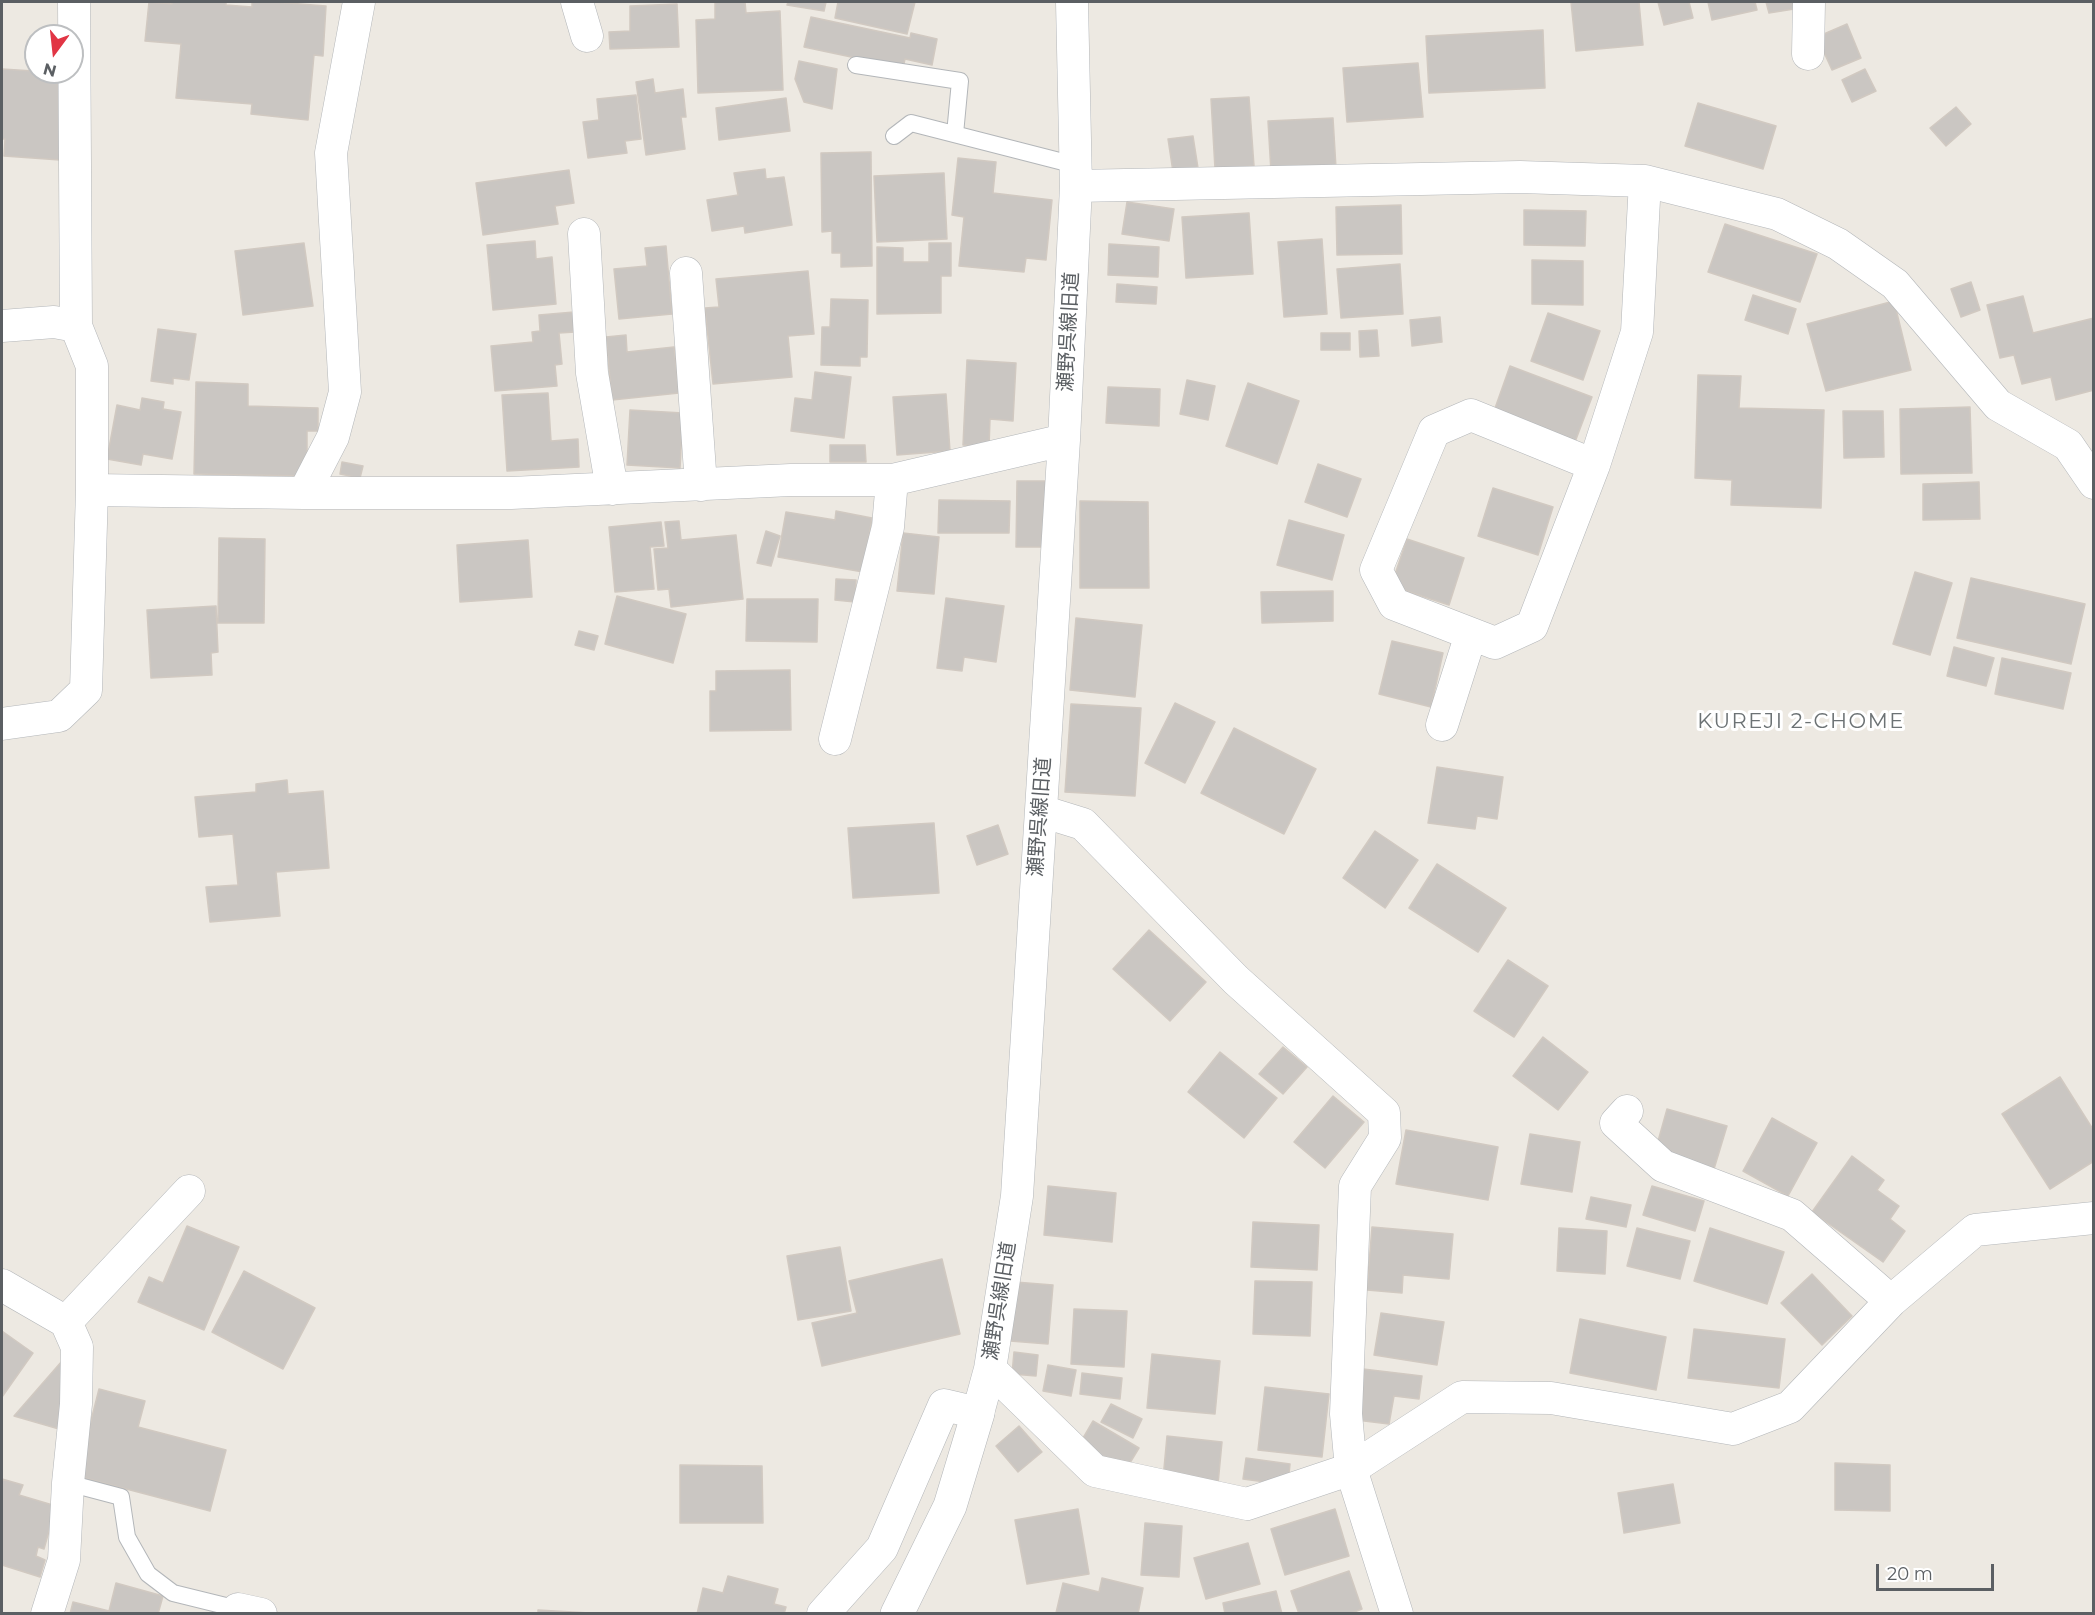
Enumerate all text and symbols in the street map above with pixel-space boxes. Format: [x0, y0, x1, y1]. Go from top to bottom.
north arrow [24, 24, 84, 84]
text: N [41, 59, 58, 81]
street label: 瀬野呉線旧道 [1054, 271, 1084, 393]
district label: KUREJI 2-CHOME [1697, 709, 1905, 735]
street label: 瀬野呉線旧道 [1024, 756, 1056, 878]
street label: 瀬野呉線旧道 [979, 1240, 1021, 1362]
scale bar [1879, 1552, 1998, 1590]
text: 20 m [1887, 1563, 1933, 1585]

